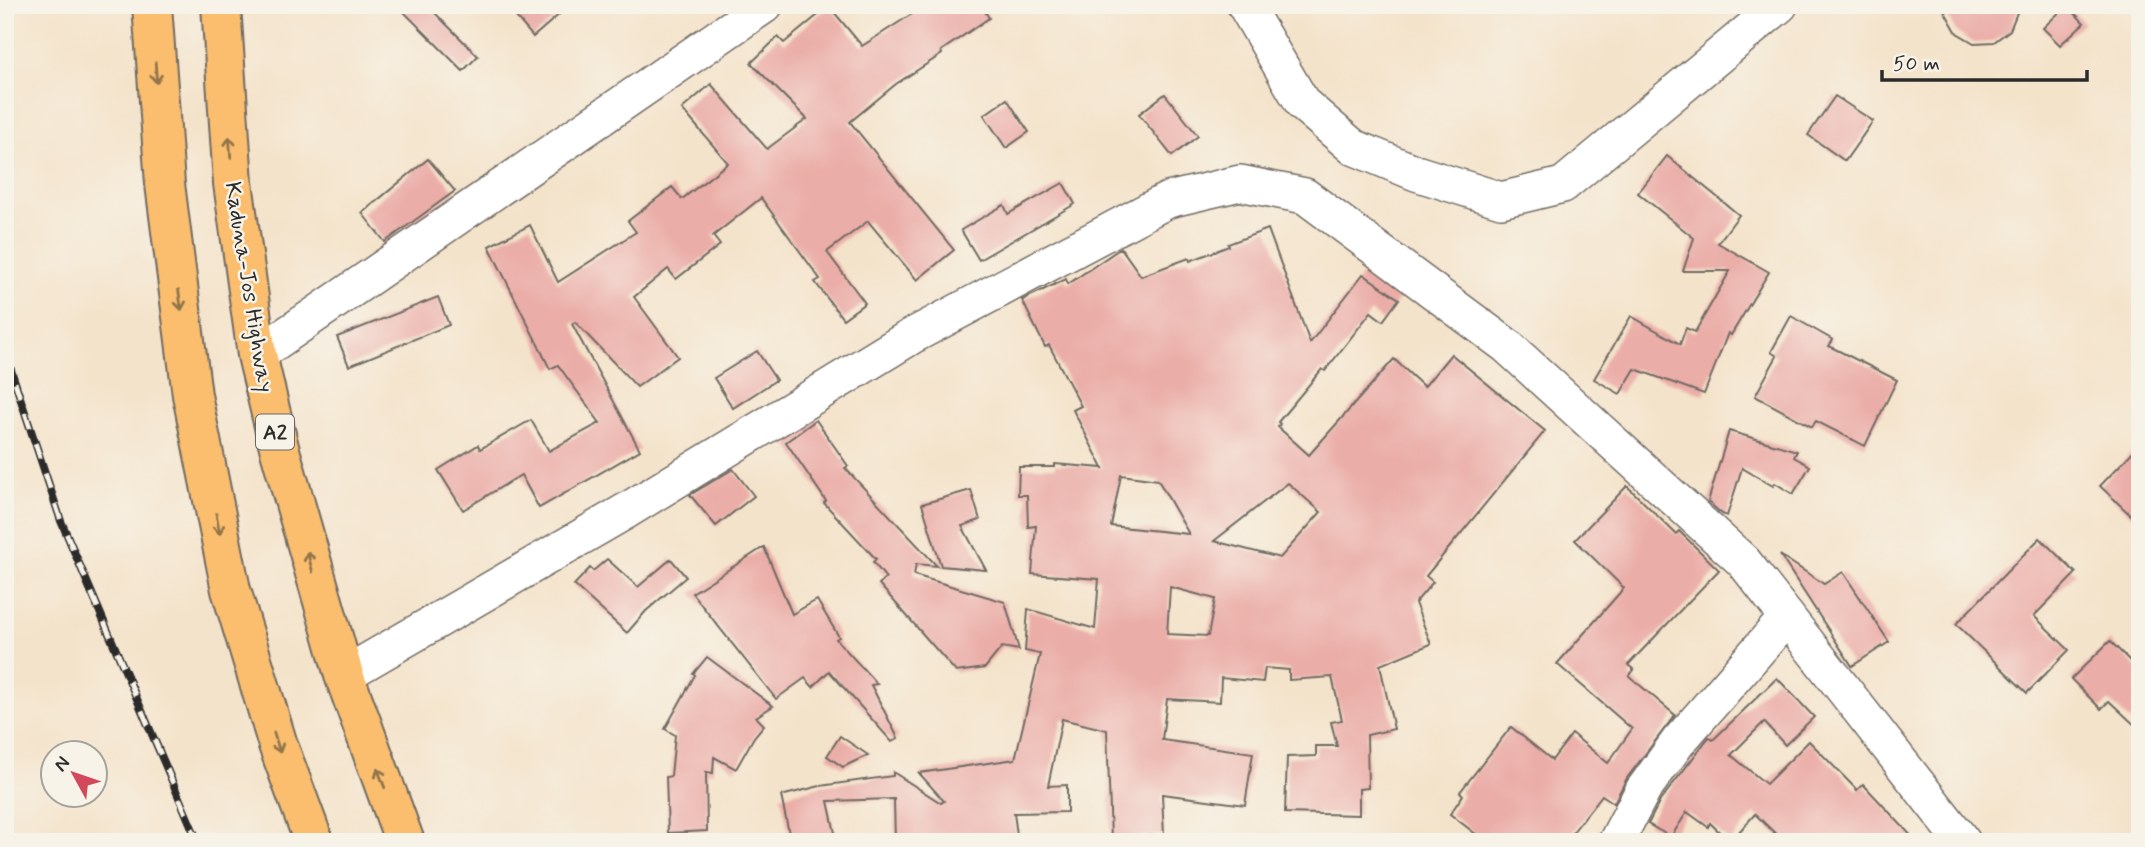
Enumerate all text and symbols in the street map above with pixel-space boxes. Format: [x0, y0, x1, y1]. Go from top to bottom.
scale bar [1882, 38, 2087, 82]
text: 50 m [1893, 50, 1940, 78]
one-way arrow [150, 62, 163, 84]
one-way arrow [223, 136, 236, 159]
street label: Kaduna-Jos Highway [217, 180, 280, 395]
one-way arrow [173, 288, 186, 310]
road number: A2 [256, 414, 294, 450]
one-way arrow [211, 512, 225, 535]
one-way arrow [303, 551, 316, 573]
one-way arrow [271, 732, 284, 754]
north arrow [38, 738, 108, 808]
text: N [48, 751, 76, 777]
one-way arrow [374, 768, 386, 789]

